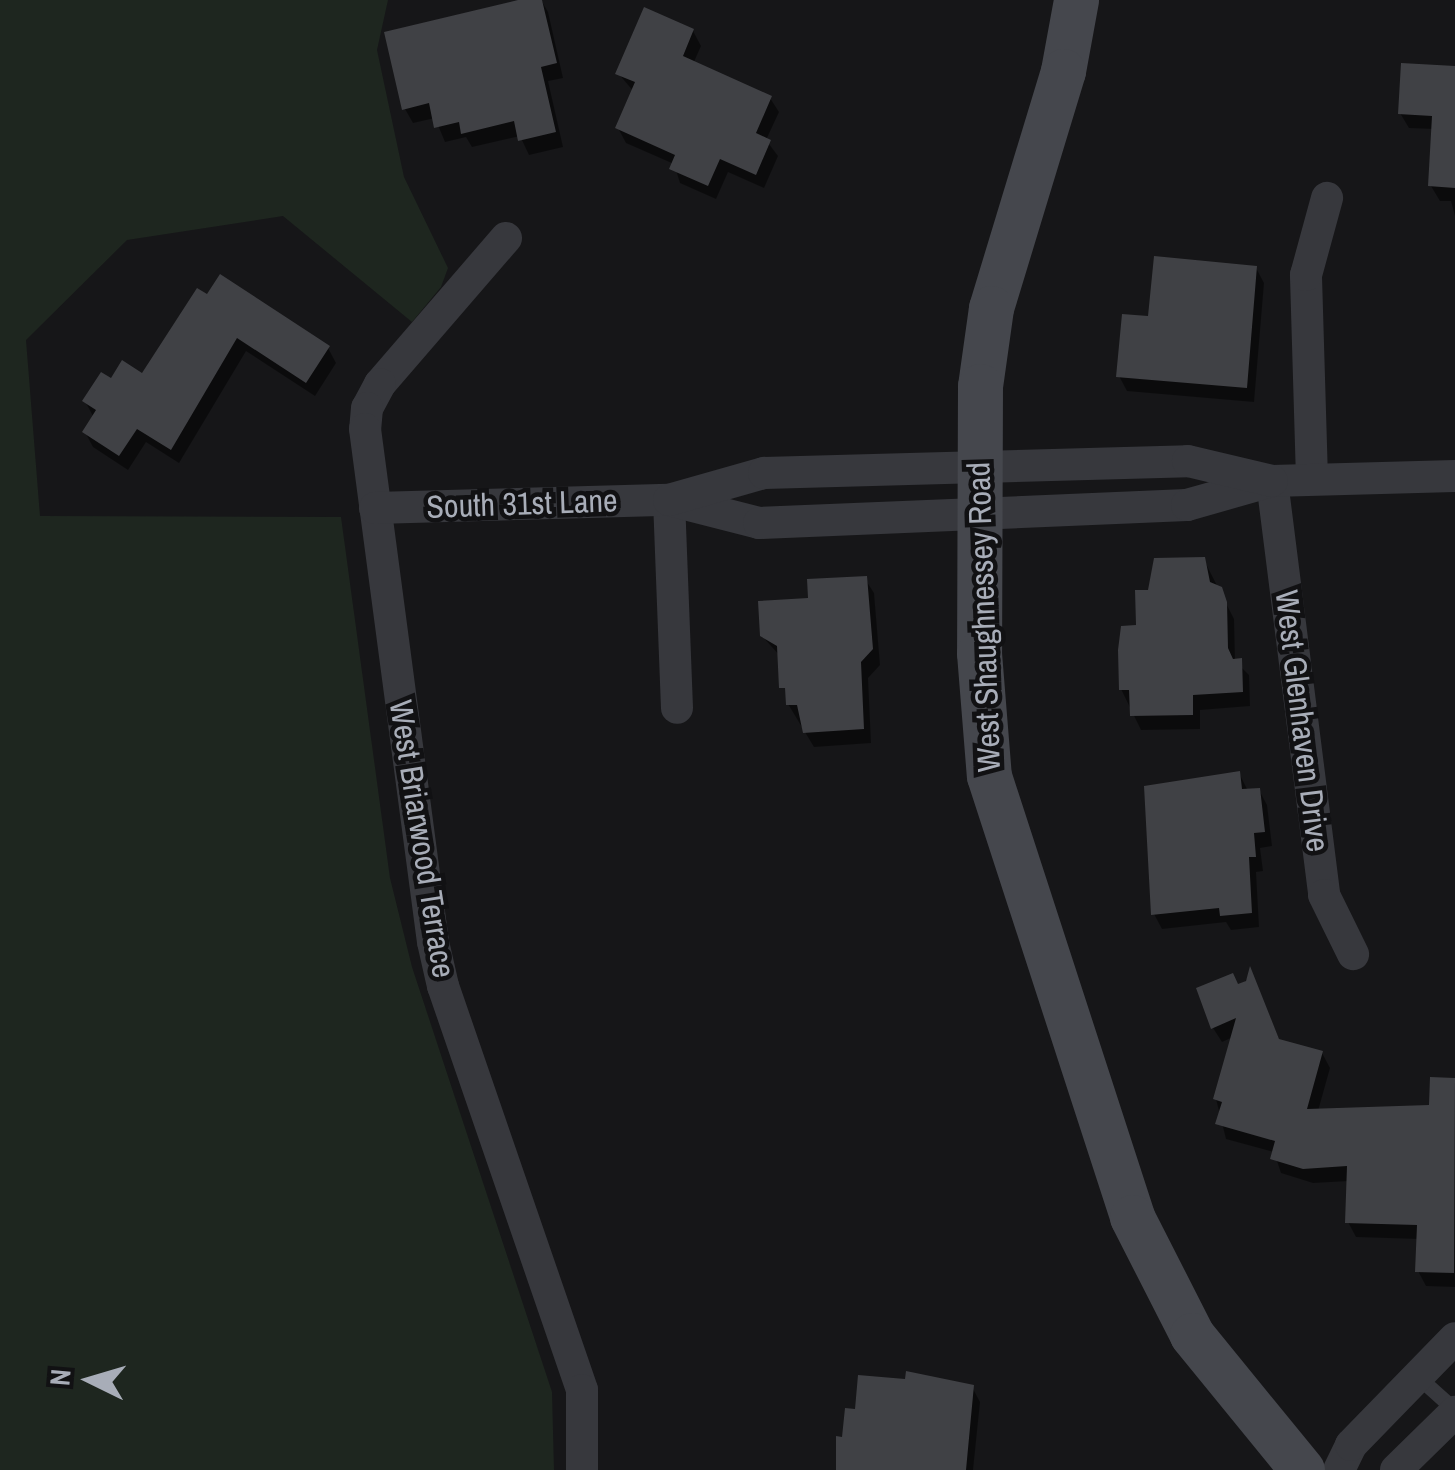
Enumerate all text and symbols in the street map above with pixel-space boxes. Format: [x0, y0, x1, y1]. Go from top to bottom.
street label: West Shaughnessey Road [959, 461, 1009, 773]
street label: South 31st Lane [426, 481, 618, 527]
street label: West Glenhaven Drive [1267, 588, 1337, 854]
street label: West Briarwood Terrace [381, 697, 463, 981]
north arrow [40, 1330, 140, 1430]
text: N [40, 1367, 80, 1387]

